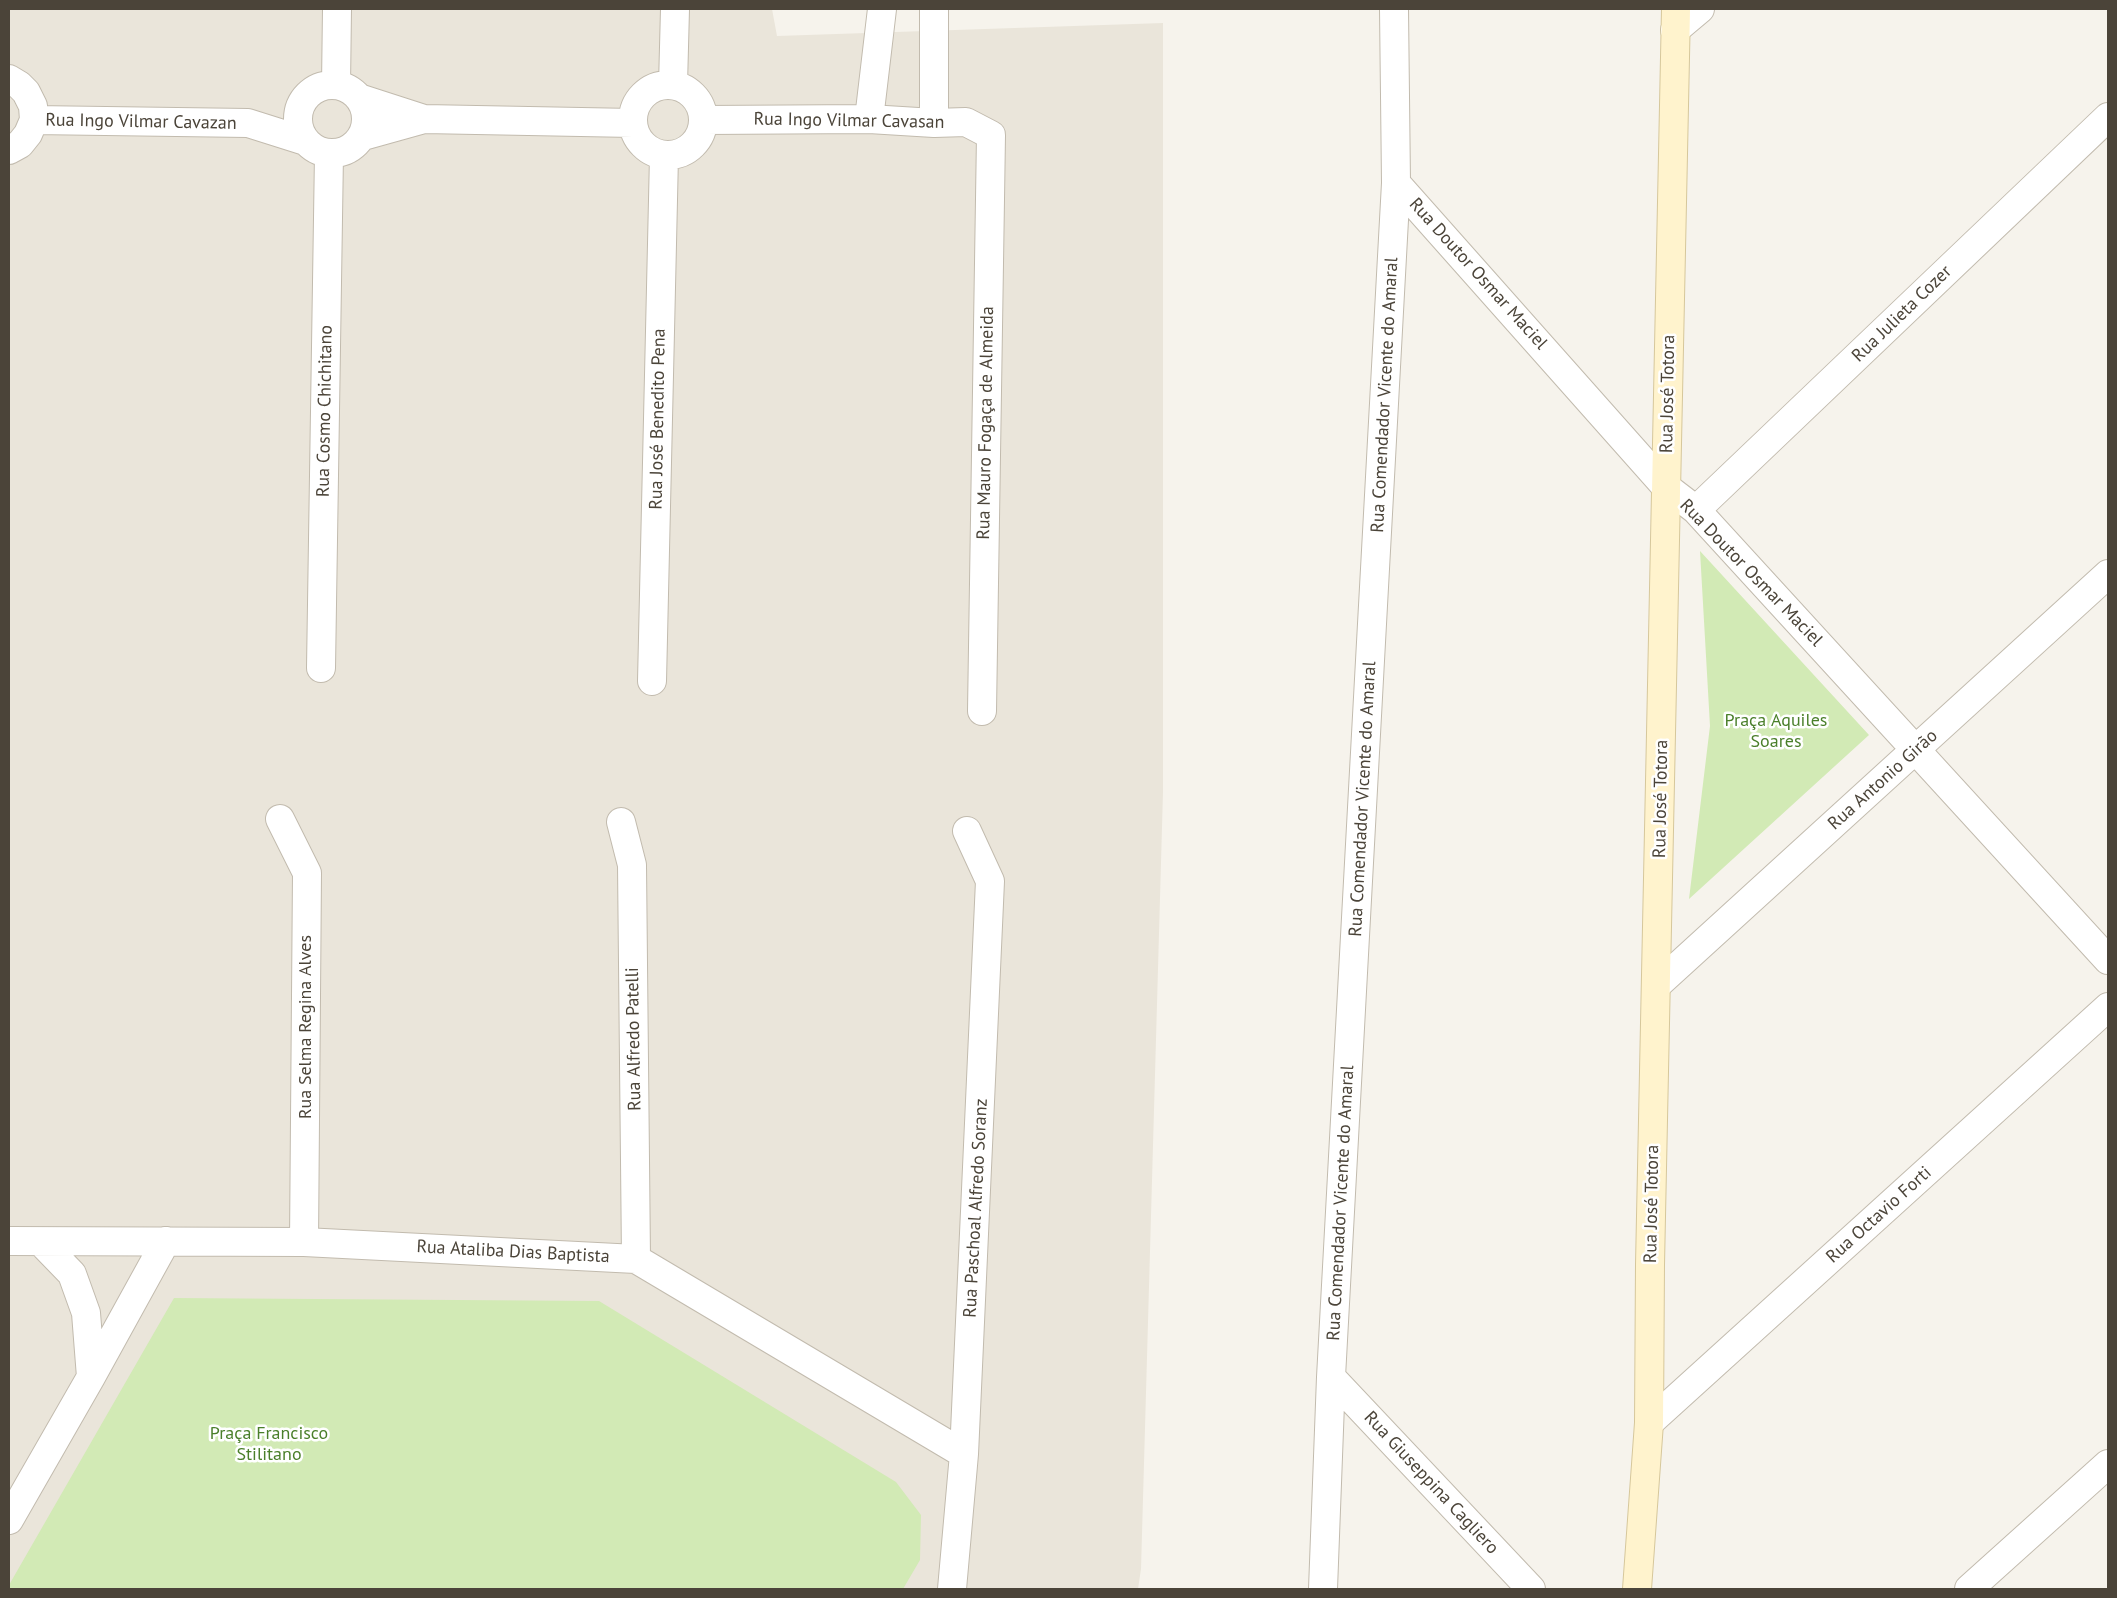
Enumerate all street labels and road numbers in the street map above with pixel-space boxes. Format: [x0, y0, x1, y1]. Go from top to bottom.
street label: Rua Ingo Vilmar Cavasan [753, 109, 945, 133]
street label: Rua Ingo Vilmar Cavazan [45, 110, 237, 134]
street label: Rua Doutor Osmar Maciel [1404, 194, 1552, 354]
street label: Rua Comendador Vicente do Amaral [1367, 257, 1403, 533]
street label: Rua Julieta Cozer [1848, 261, 1956, 367]
street label: Rua Mauro Fogaça de Almeida [973, 306, 999, 540]
street label: Rua Cosmo Chichitano [313, 325, 337, 497]
street label: Rua José Benedito Pena [646, 328, 670, 510]
street label: Rua José Totora [1656, 335, 1680, 453]
street label: Rua Doutor Osmar Maciel [1675, 495, 1827, 651]
street label: Rua Comendador Vicente do Amaral [1345, 661, 1381, 937]
street label: Rua Antonio Girão [1824, 725, 1942, 835]
street label: Rua José Totora [1649, 740, 1673, 858]
street label: Rua Selma Regina Alves [295, 935, 317, 1119]
street label: Rua Alfredo Patelli [622, 967, 646, 1111]
street label: Rua Comendador Vicente do Amaral [1323, 1065, 1359, 1341]
street label: Rua Paschoal Alfredo Soranz [959, 1098, 993, 1318]
street label: Rua José Totora [1640, 1145, 1664, 1263]
street label: Rua Octavio Forti [1822, 1162, 1936, 1268]
street label: Rua Ataliba Dias Baptista [416, 1236, 610, 1268]
street label: Rua Giuseppina Cagliero [1359, 1407, 1503, 1559]

